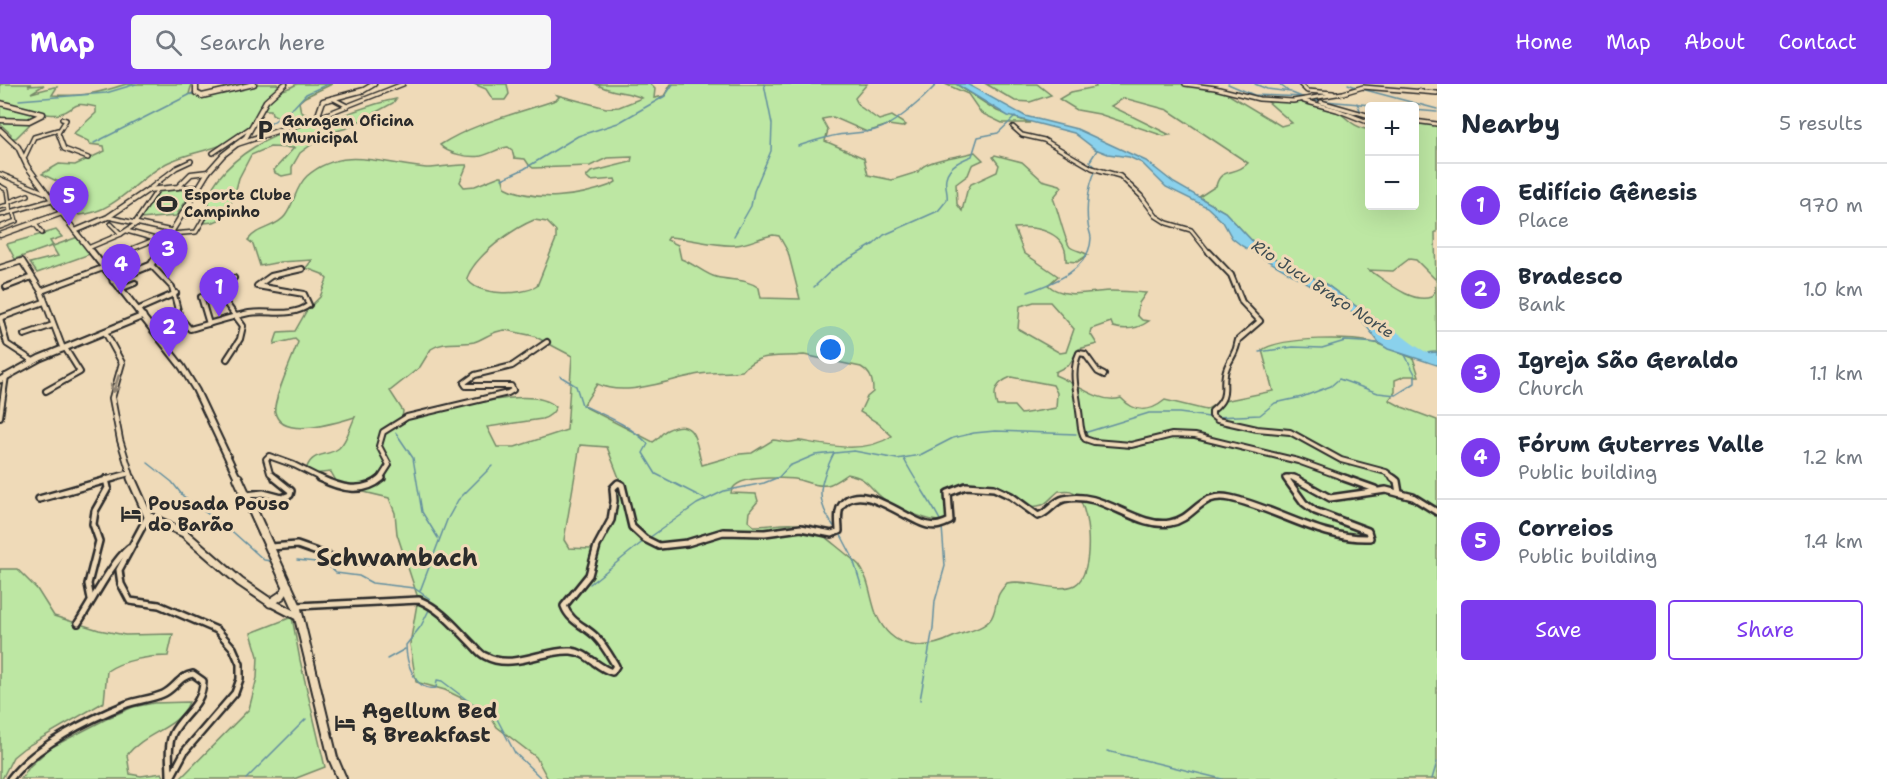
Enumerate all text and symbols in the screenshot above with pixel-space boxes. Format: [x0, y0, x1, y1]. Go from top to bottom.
search box [131, 15, 551, 69]
text: Map [30, 23, 95, 61]
icon: search [152, 26, 185, 59]
text: Search here [200, 28, 325, 57]
text: Home [1515, 28, 1573, 56]
text: Map [1606, 28, 1651, 56]
text: About [1684, 28, 1745, 56]
text: Contact [1778, 28, 1857, 56]
map controls [1365, 102, 1419, 210]
button: + [1365, 102, 1419, 156]
text: Nearby [1461, 106, 1560, 141]
text: 5 results [1779, 110, 1863, 136]
place label: Garagem Oficina Municipal [282, 111, 414, 148]
parking icon: Garagem Oficina Municipal [253, 118, 277, 142]
button: − [1365, 156, 1419, 210]
pin: 5 [50, 176, 88, 226]
text: Edifício Gênesis [1518, 178, 1697, 207]
place label: Esporte Clube Campinho [184, 185, 292, 222]
sports icon: Esporte Clube Campinho [155, 192, 179, 216]
text: 1 [1476, 192, 1485, 218]
text: 970 m [1799, 192, 1863, 218]
text: Place [1518, 207, 1569, 233]
pin: 3 [148, 230, 188, 279]
water label: Rio Jucu Braço Norte [1248, 235, 1398, 343]
pin: 4 [102, 244, 140, 294]
text: Bradesco [1518, 262, 1623, 291]
pin: 1 [200, 268, 238, 317]
text: 2 [1474, 276, 1488, 302]
text: 1.0 km [1803, 276, 1863, 302]
text: Bank [1518, 291, 1566, 317]
pin: 2 [150, 308, 188, 357]
your location [816, 335, 845, 364]
text: Igreja São Geraldo [1518, 346, 1738, 375]
text: 3 [1474, 360, 1488, 386]
text: 1.1 km [1809, 360, 1863, 386]
one-way arrow [110, 374, 121, 393]
text: Church [1518, 375, 1584, 401]
text: Fórum Guterres Valle [1518, 430, 1764, 459]
text: 4 [1474, 444, 1488, 470]
text: 1.2 km [1803, 444, 1863, 470]
text: Public building [1518, 459, 1657, 485]
place label: Pousada Pouso do Barão [148, 492, 289, 537]
hotel icon: Pousada Pouso do Barão [119, 502, 143, 526]
text: Correios [1518, 514, 1613, 543]
text: 5 [1474, 528, 1487, 554]
text: 1.4 km [1804, 528, 1863, 554]
district label: Schwambach [316, 542, 478, 574]
text: Public building [1518, 543, 1657, 569]
button: Save [1461, 600, 1656, 660]
button: Share [1668, 600, 1863, 660]
place label: Agellum Bed & Breakfast [362, 697, 497, 749]
hotel icon: Agellum Bed & Breakfast [333, 711, 357, 735]

